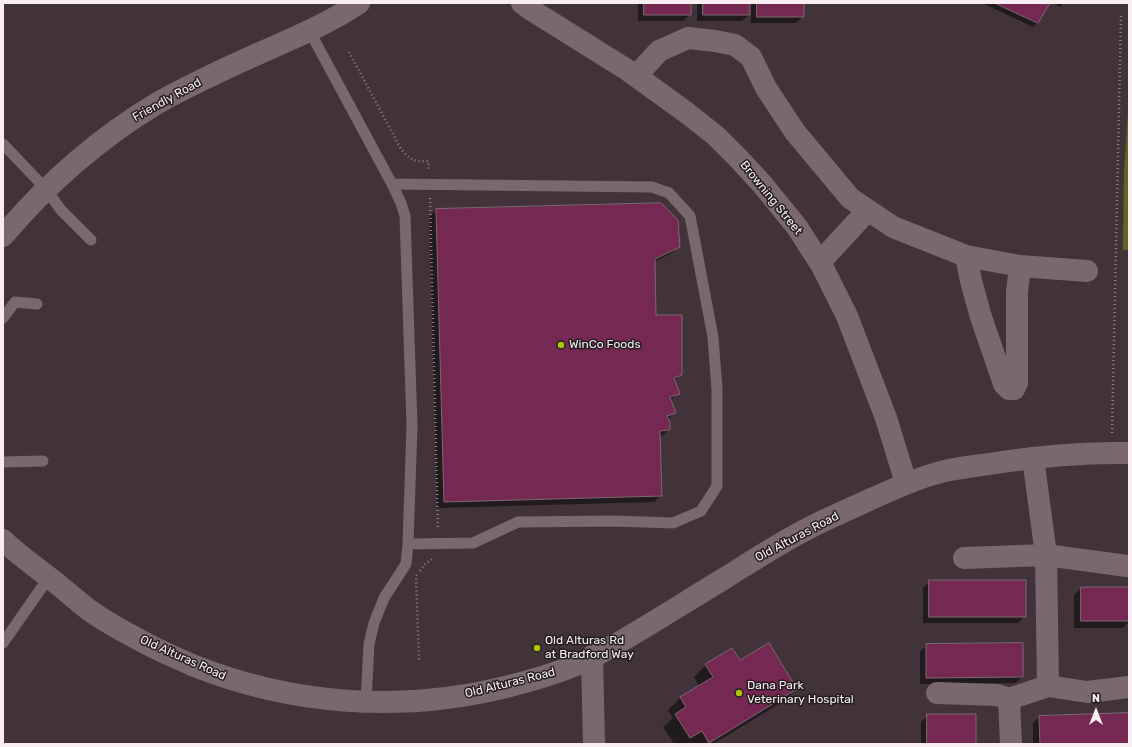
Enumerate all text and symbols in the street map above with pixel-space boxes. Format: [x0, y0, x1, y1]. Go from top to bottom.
street label: Friendly Road [130, 75, 204, 125]
street label: Browning Street [737, 158, 805, 238]
place label: WinCo Foods [569, 338, 641, 352]
marker: WinCo Foods [556, 340, 566, 350]
street label: Old Alturas Road [753, 509, 841, 565]
street label: Old Alturas Road [138, 633, 228, 683]
place label: Old Alturas Rd at Bradford Way [545, 634, 634, 662]
marker: Old Alturas Rd at Bradford Way [532, 643, 542, 653]
street label: Old Alturas Road [463, 665, 557, 701]
place label: Dana Park Veterinary Hospital [747, 679, 854, 707]
marker: Dana Park Veterinary Hospital [734, 688, 744, 698]
north arrow [1076, 691, 1116, 731]
text: N [1092, 692, 1100, 705]

